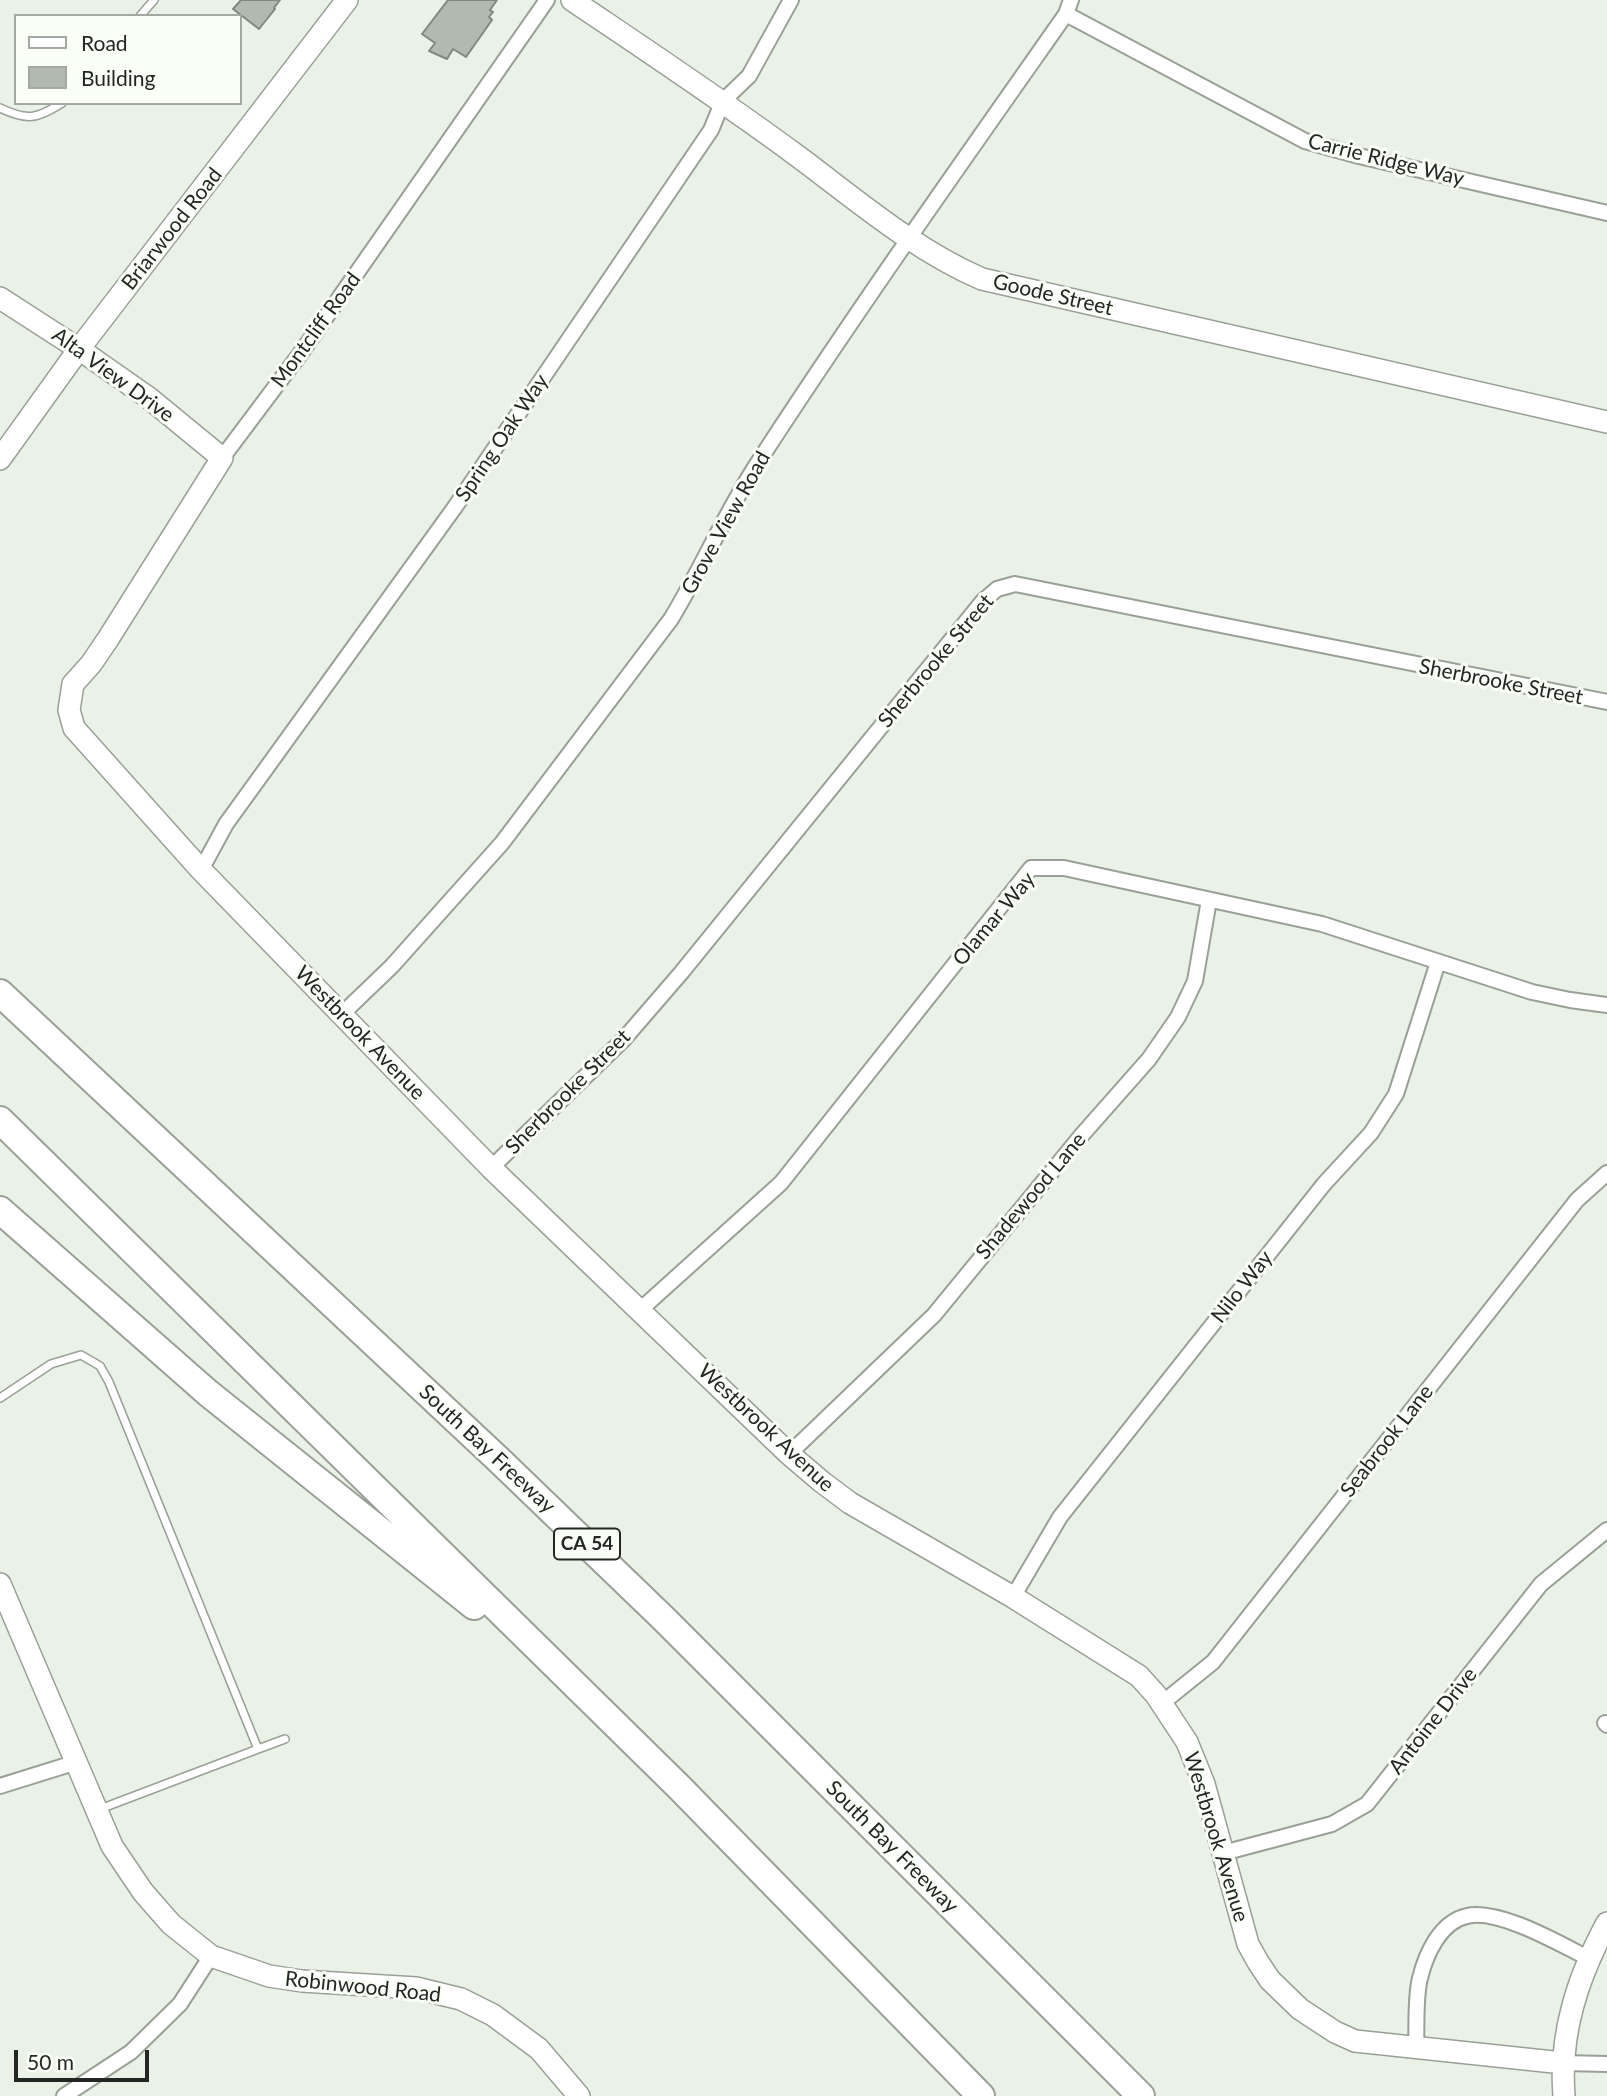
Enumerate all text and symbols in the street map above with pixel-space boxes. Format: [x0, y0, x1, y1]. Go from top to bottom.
legend [14, 14, 242, 105]
text: Road [81, 30, 128, 55]
text: Building [81, 65, 156, 90]
street label: Carrie Ridge Way [1305, 128, 1467, 192]
street label: Briarwood Road [117, 163, 227, 295]
street label: Montcliff Road [266, 268, 366, 392]
street label: Goode Street [990, 269, 1116, 321]
street label: Alta View Drive [47, 322, 179, 428]
street label: Spring Oak Way [450, 370, 554, 506]
street label: Grove View Road [676, 447, 776, 599]
street label: Sherbrooke Street [873, 589, 999, 733]
street label: Sherbrooke Street [1417, 654, 1585, 710]
street label: Olamar Way [948, 867, 1040, 971]
street label: Westbrook Avenue [290, 961, 430, 1105]
street label: Sherbrooke Street [500, 1024, 636, 1160]
street label: Shadewood Lane [971, 1128, 1091, 1264]
street label: Nilo Way [1206, 1246, 1278, 1328]
street label: Westbrook Avenue [693, 1359, 839, 1497]
street label: South Bay Freeway [414, 1379, 560, 1519]
street label: Seabrook Lane [1335, 1380, 1439, 1502]
road number: CA 54 [554, 1528, 620, 1560]
street label: Antoine Drive [1384, 1663, 1482, 1779]
street label: Westbrook Avenue [1178, 1749, 1254, 1925]
street label: South Bay Freeway [821, 1776, 963, 1918]
street label: Robinwood Road [284, 1966, 442, 2008]
scale bar [18, 2036, 152, 2080]
text: 50 m [27, 2049, 74, 2074]

